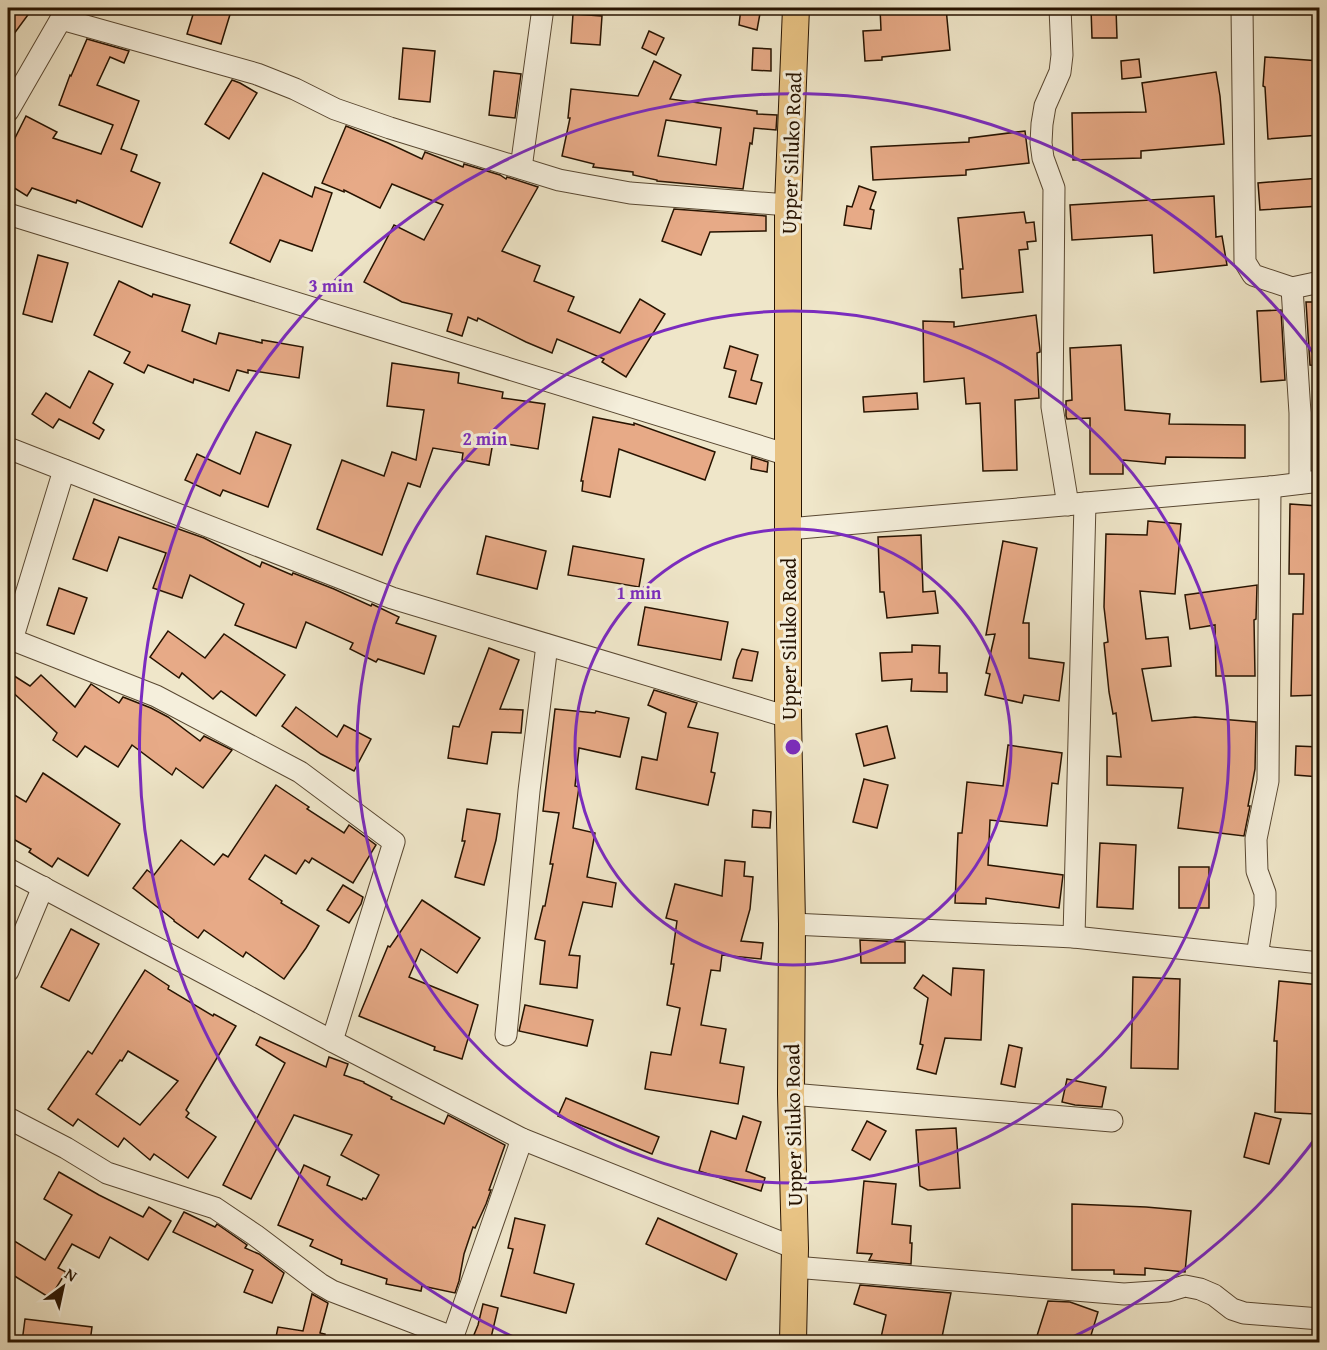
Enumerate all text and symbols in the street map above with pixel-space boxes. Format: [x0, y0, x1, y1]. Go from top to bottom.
street label: Upper Siluko Road [773, 70, 809, 235]
text: 3 min [309, 272, 354, 299]
text: 2 min [463, 425, 508, 452]
street label: Upper Siluko Road [773, 557, 804, 720]
text: 1 min [617, 579, 662, 606]
centre of rings [783, 737, 803, 757]
street label: Upper Siluko Road [776, 1043, 810, 1207]
north arrow [33, 1257, 93, 1317]
text: N [60, 1261, 82, 1288]

